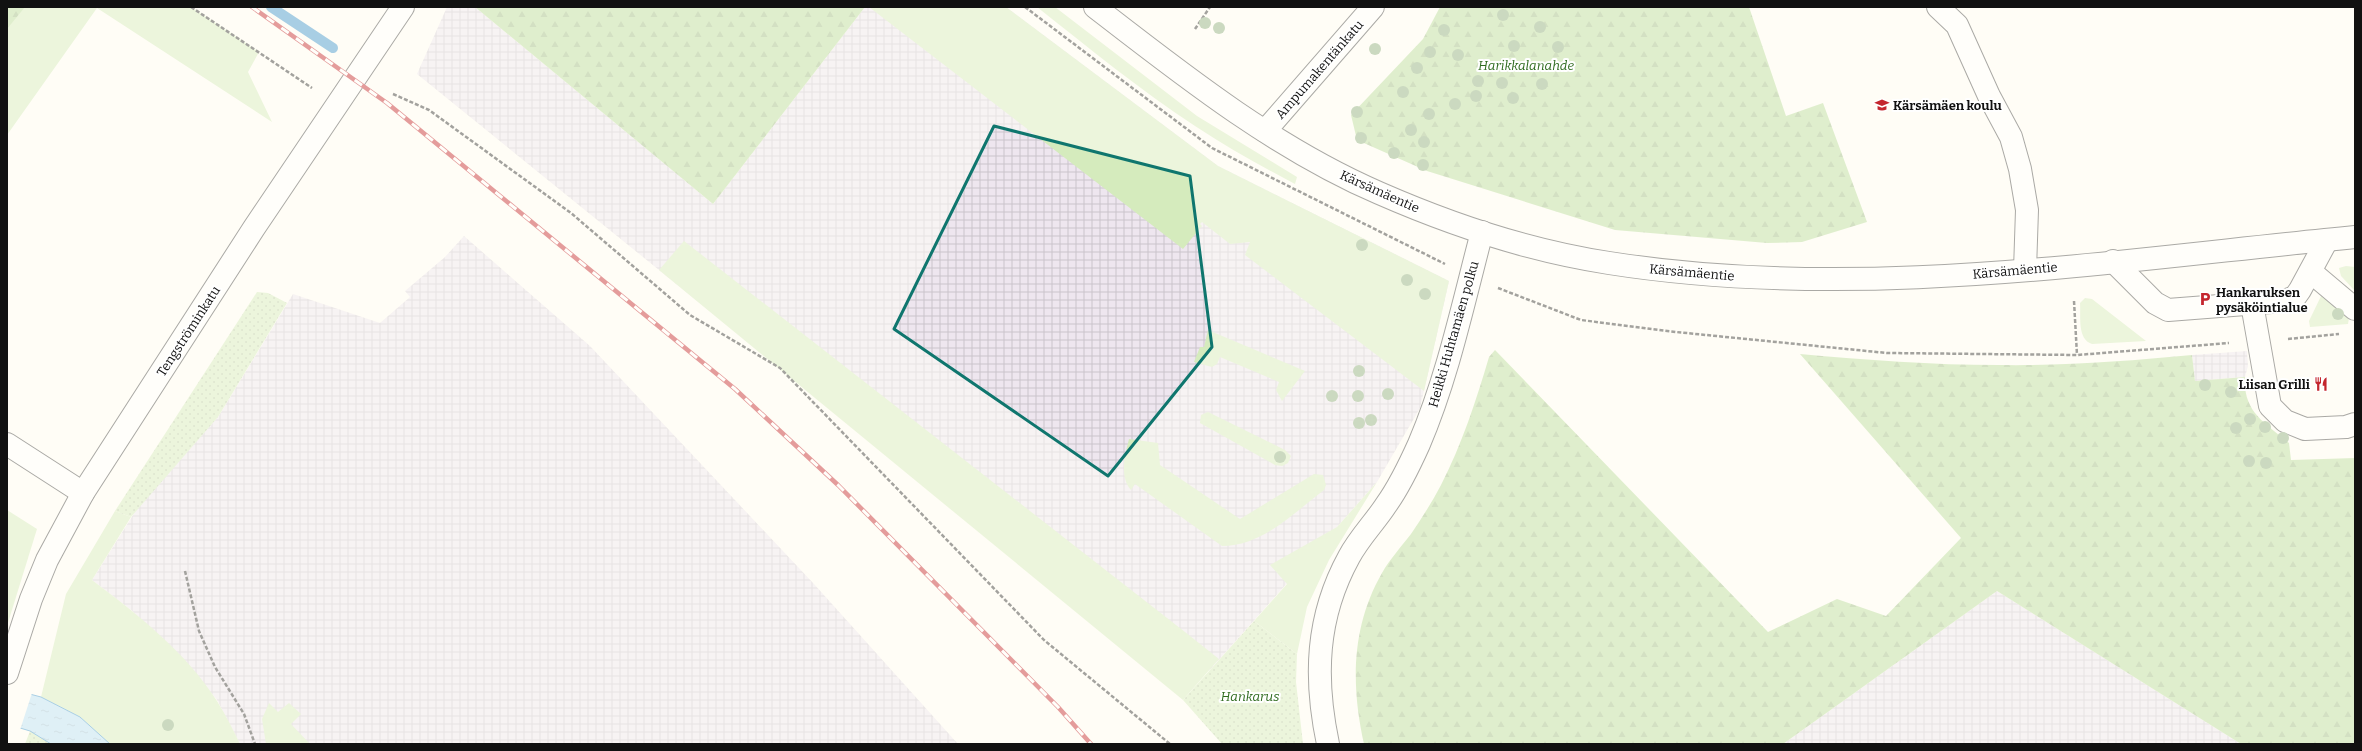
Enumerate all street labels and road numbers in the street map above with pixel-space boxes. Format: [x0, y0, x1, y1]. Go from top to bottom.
street label: Ampumakentänkatu [1272, 17, 1366, 122]
street label: Kärsämäentie [1338, 167, 1422, 216]
street label: Heikki Huhtamäen polku [1425, 259, 1482, 409]
street label: Kärsämäentie [1972, 259, 2058, 282]
street label: Kärsämäentie [1649, 261, 1735, 284]
street label: Tengströminkatu [154, 283, 223, 379]

